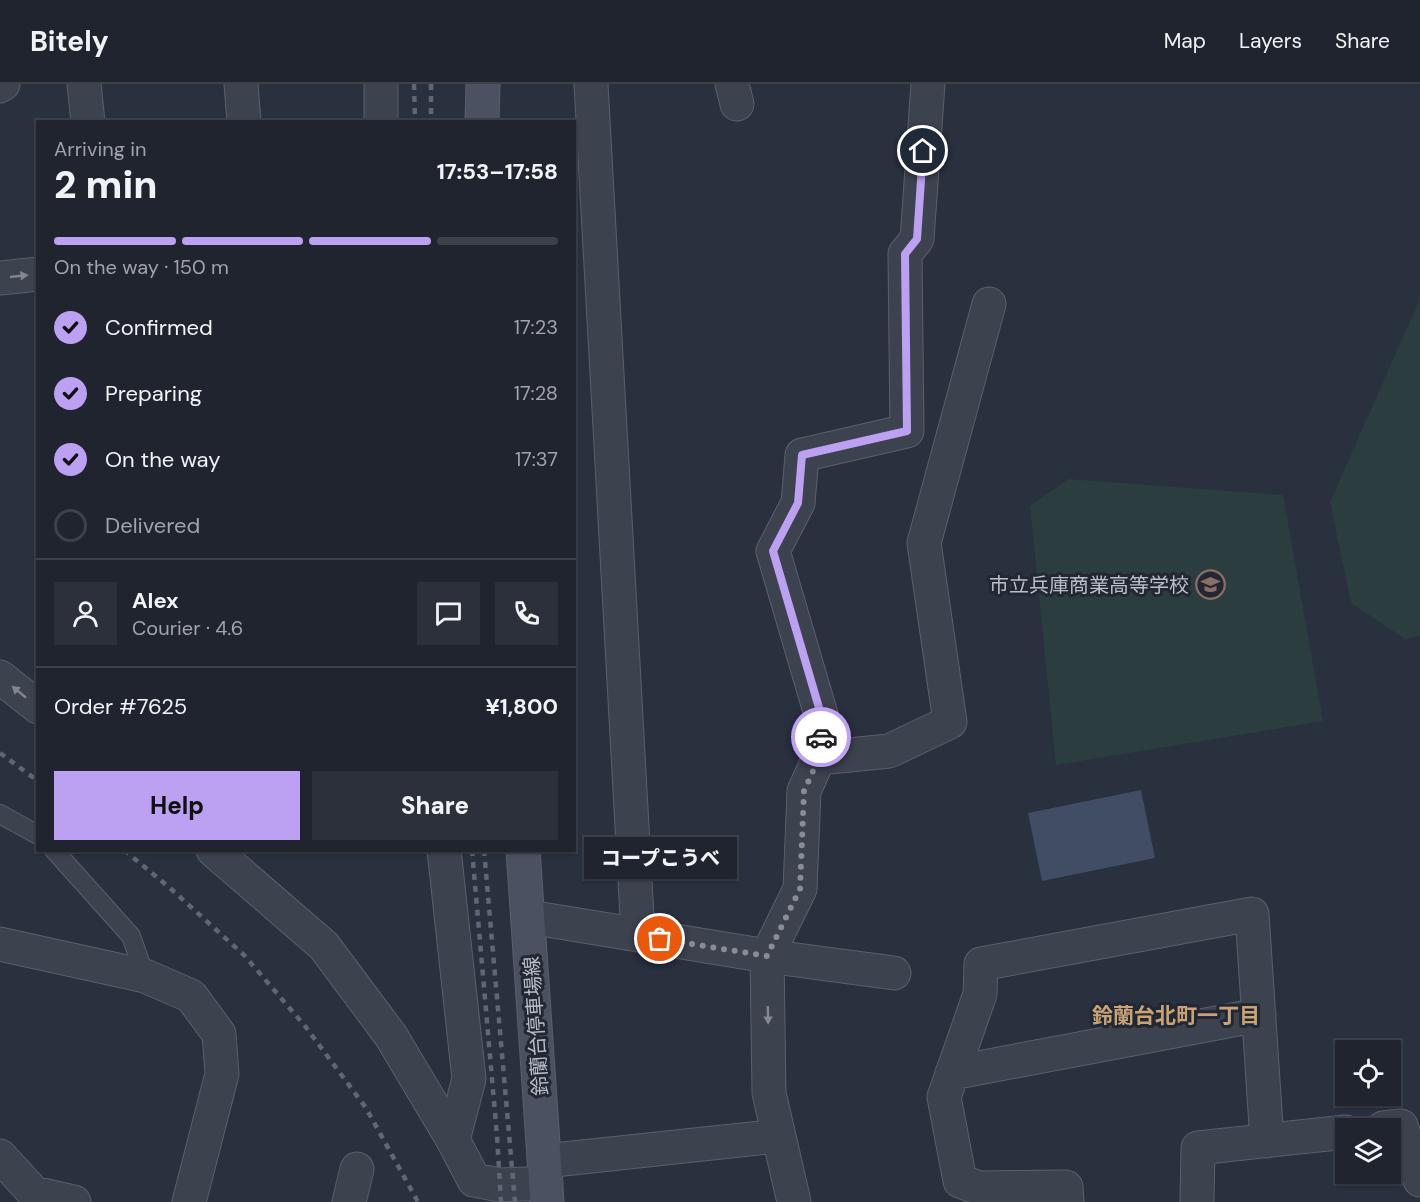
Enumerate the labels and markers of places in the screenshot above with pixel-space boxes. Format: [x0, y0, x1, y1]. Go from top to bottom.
pin [897, 125, 948, 176]
school or university icon: 市立兵庫商業高等学校 [1194, 569, 1226, 601]
place label: 市立兵庫商業高等学校 [989, 572, 1189, 598]
callout: コープこうべ [584, 837, 736, 879]
pin [634, 913, 685, 964]

